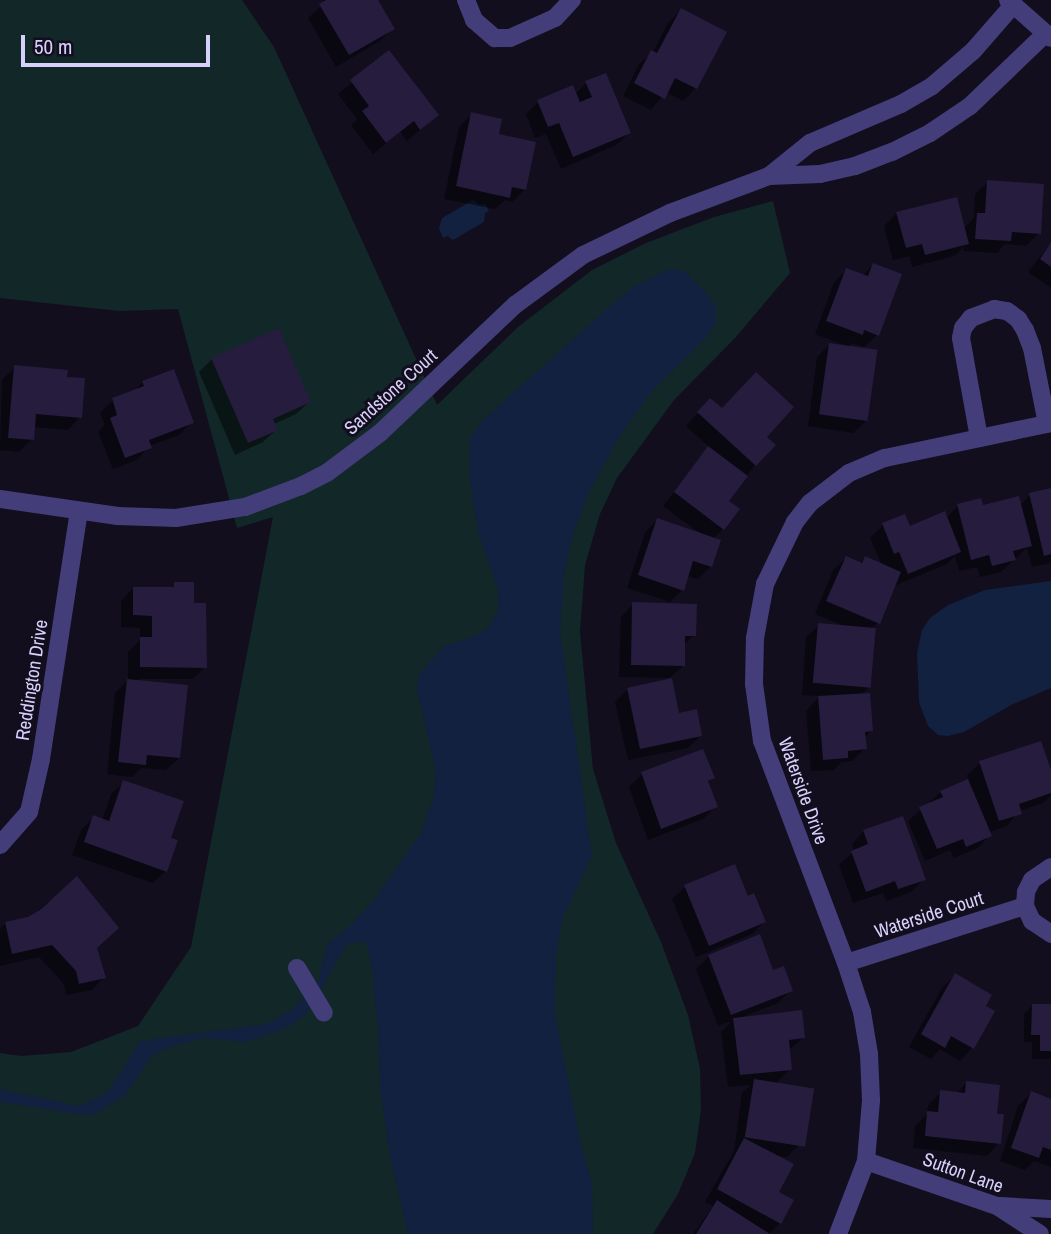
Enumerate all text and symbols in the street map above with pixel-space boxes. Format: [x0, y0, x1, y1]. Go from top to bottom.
scale bar [24, 21, 214, 65]
text: 50 m [34, 32, 72, 61]
street label: Sandstone Court [340, 344, 442, 440]
street label: Reddington Drive [11, 618, 53, 742]
street label: Waterside Drive [773, 734, 833, 848]
street label: Waterside Court [872, 887, 986, 943]
street label: Sutton Lane [920, 1148, 1006, 1198]

